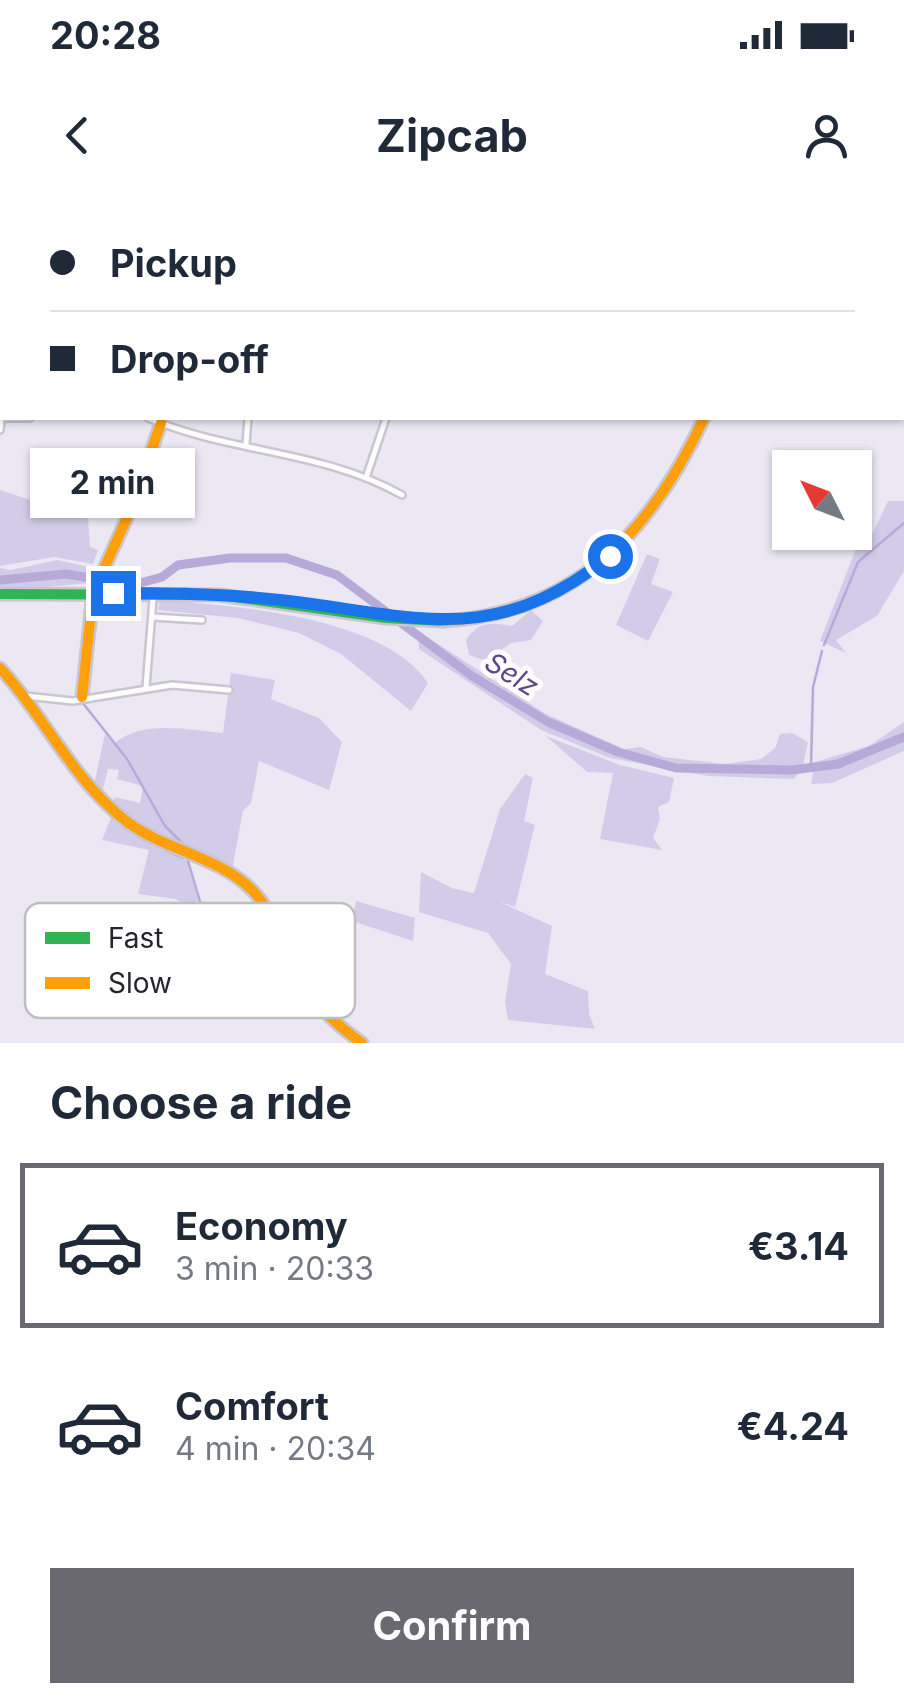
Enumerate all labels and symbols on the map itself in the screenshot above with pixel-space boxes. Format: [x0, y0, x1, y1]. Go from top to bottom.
callout: 2 min [31, 448, 196, 518]
north arrow [772, 450, 872, 550]
route start [588, 534, 633, 579]
route end [91, 571, 136, 616]
water label: Selz [479, 645, 545, 703]
legend [25, 903, 355, 1018]
text: Fast [108, 921, 164, 955]
text: Slow [108, 966, 172, 1000]

